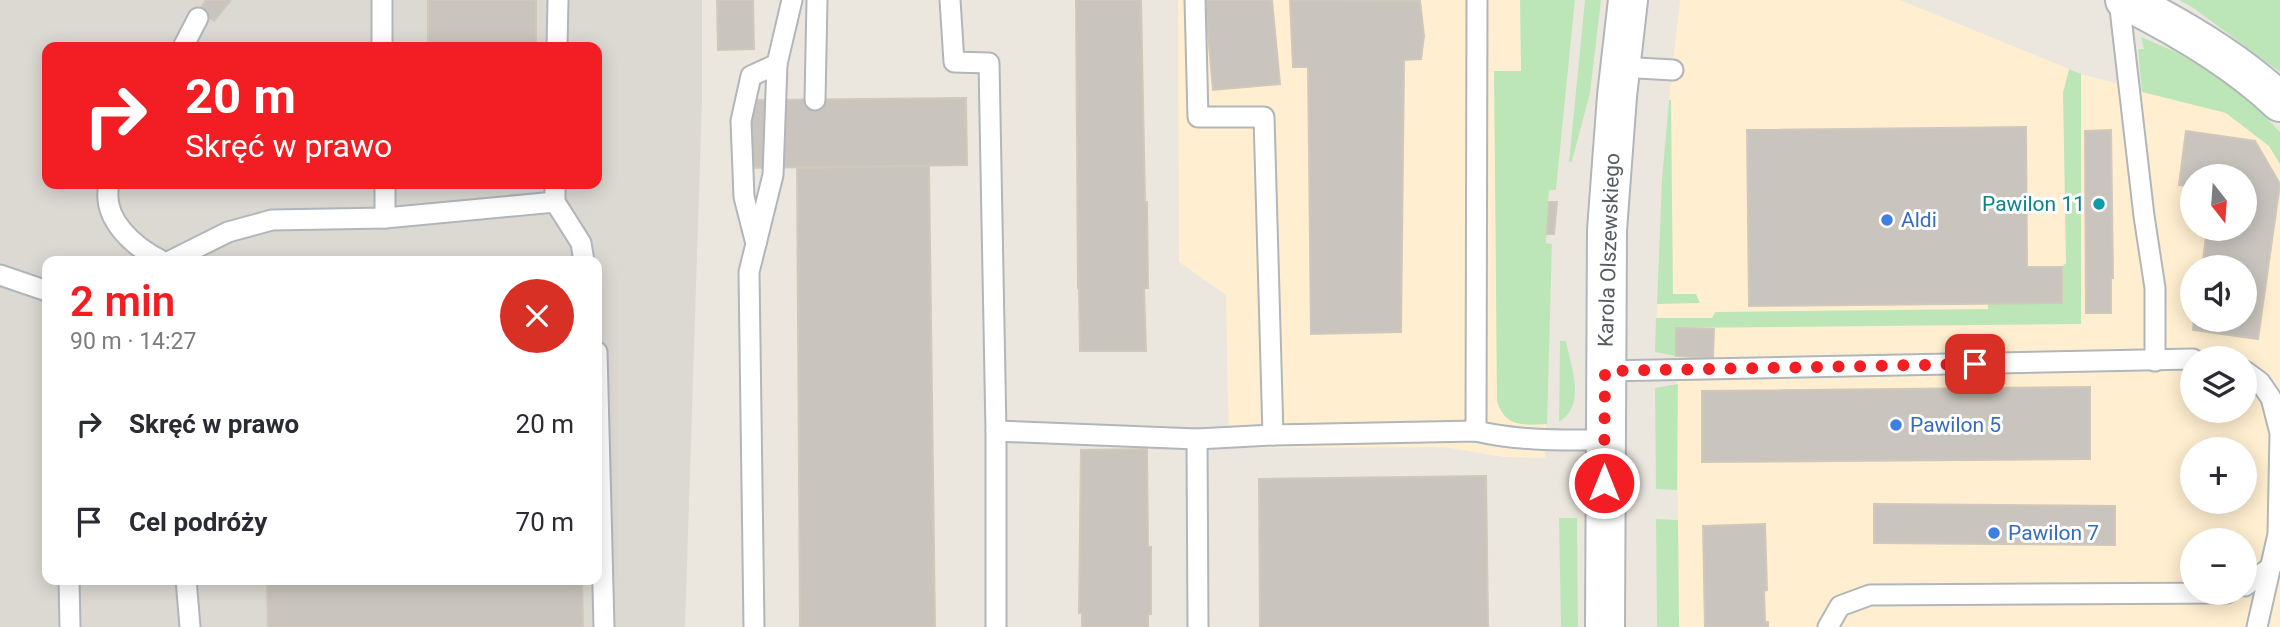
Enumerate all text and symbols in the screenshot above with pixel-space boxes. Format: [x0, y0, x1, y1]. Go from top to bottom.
text: 20 m [185, 68, 296, 125]
icon: right [70, 70, 161, 161]
text: Skręć w prawo [185, 127, 392, 165]
street label: Karola Olszewskiego [1594, 152, 1624, 348]
north arrow [2180, 164, 2258, 242]
map controls [2180, 164, 2257, 605]
place label: Pawilon 11 [1982, 192, 2085, 216]
marker: Pawilon 11 [2091, 196, 2107, 212]
place label: Aldi [1901, 208, 1937, 232]
marker: Aldi [1879, 212, 1895, 228]
button: sound [2180, 255, 2257, 332]
text: 2 min [70, 277, 175, 326]
button: close [500, 279, 574, 353]
text: 90 m · 14:27 [70, 328, 196, 355]
pin [1945, 334, 2005, 394]
icon: arrive [1956, 345, 1994, 383]
button: layers [2180, 346, 2257, 423]
icon: right [70, 405, 108, 443]
text: Skręć w prawo [129, 409, 299, 439]
text: 20 m [516, 409, 574, 439]
place label: Pawilon 5 [1910, 413, 2001, 437]
marker: Pawilon 5 [1888, 417, 1904, 433]
button: + [2180, 437, 2257, 514]
position arrow [1567, 446, 1641, 520]
icon: arrive [70, 503, 108, 541]
text: Cel podróży [129, 507, 267, 537]
text: 70 m [516, 507, 574, 537]
place label: Pawilon 7 [2008, 521, 2099, 545]
marker: Pawilon 7 [1986, 525, 2002, 541]
button: − [2180, 528, 2257, 605]

